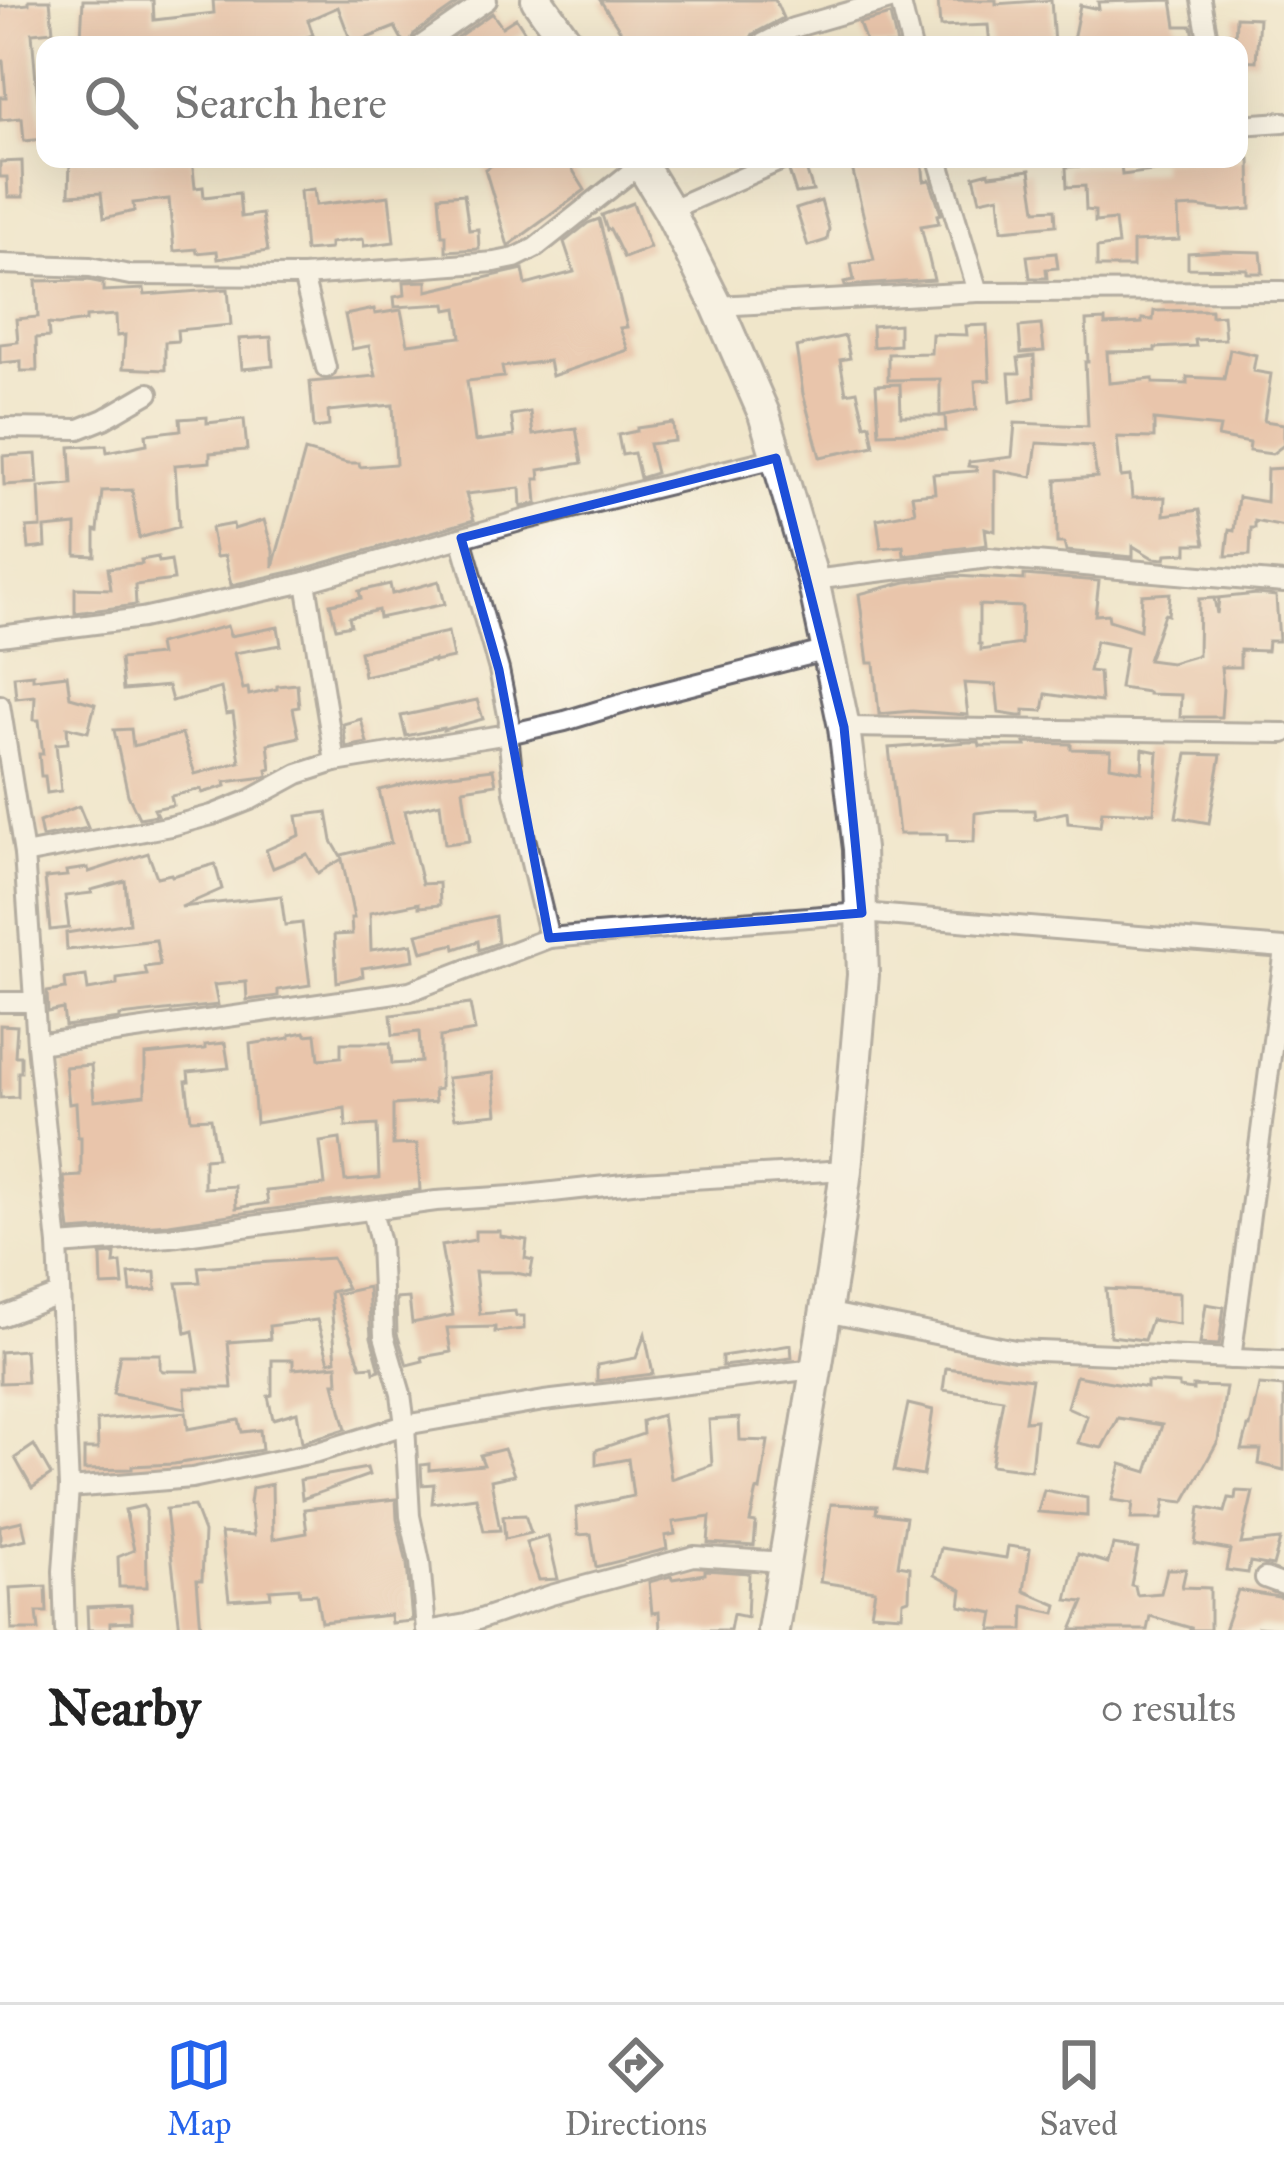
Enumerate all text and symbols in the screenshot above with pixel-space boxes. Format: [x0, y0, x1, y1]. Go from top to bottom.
search box [36, 36, 1248, 168]
icon: search [78, 69, 144, 135]
text: Search here [174, 75, 387, 130]
text: Nearby [48, 1677, 200, 1739]
text: 0 results [1101, 1684, 1236, 1732]
tab: Map [166, 2032, 232, 2144]
tab: Directions [565, 2032, 707, 2144]
tab: Saved [1039, 2032, 1118, 2144]

